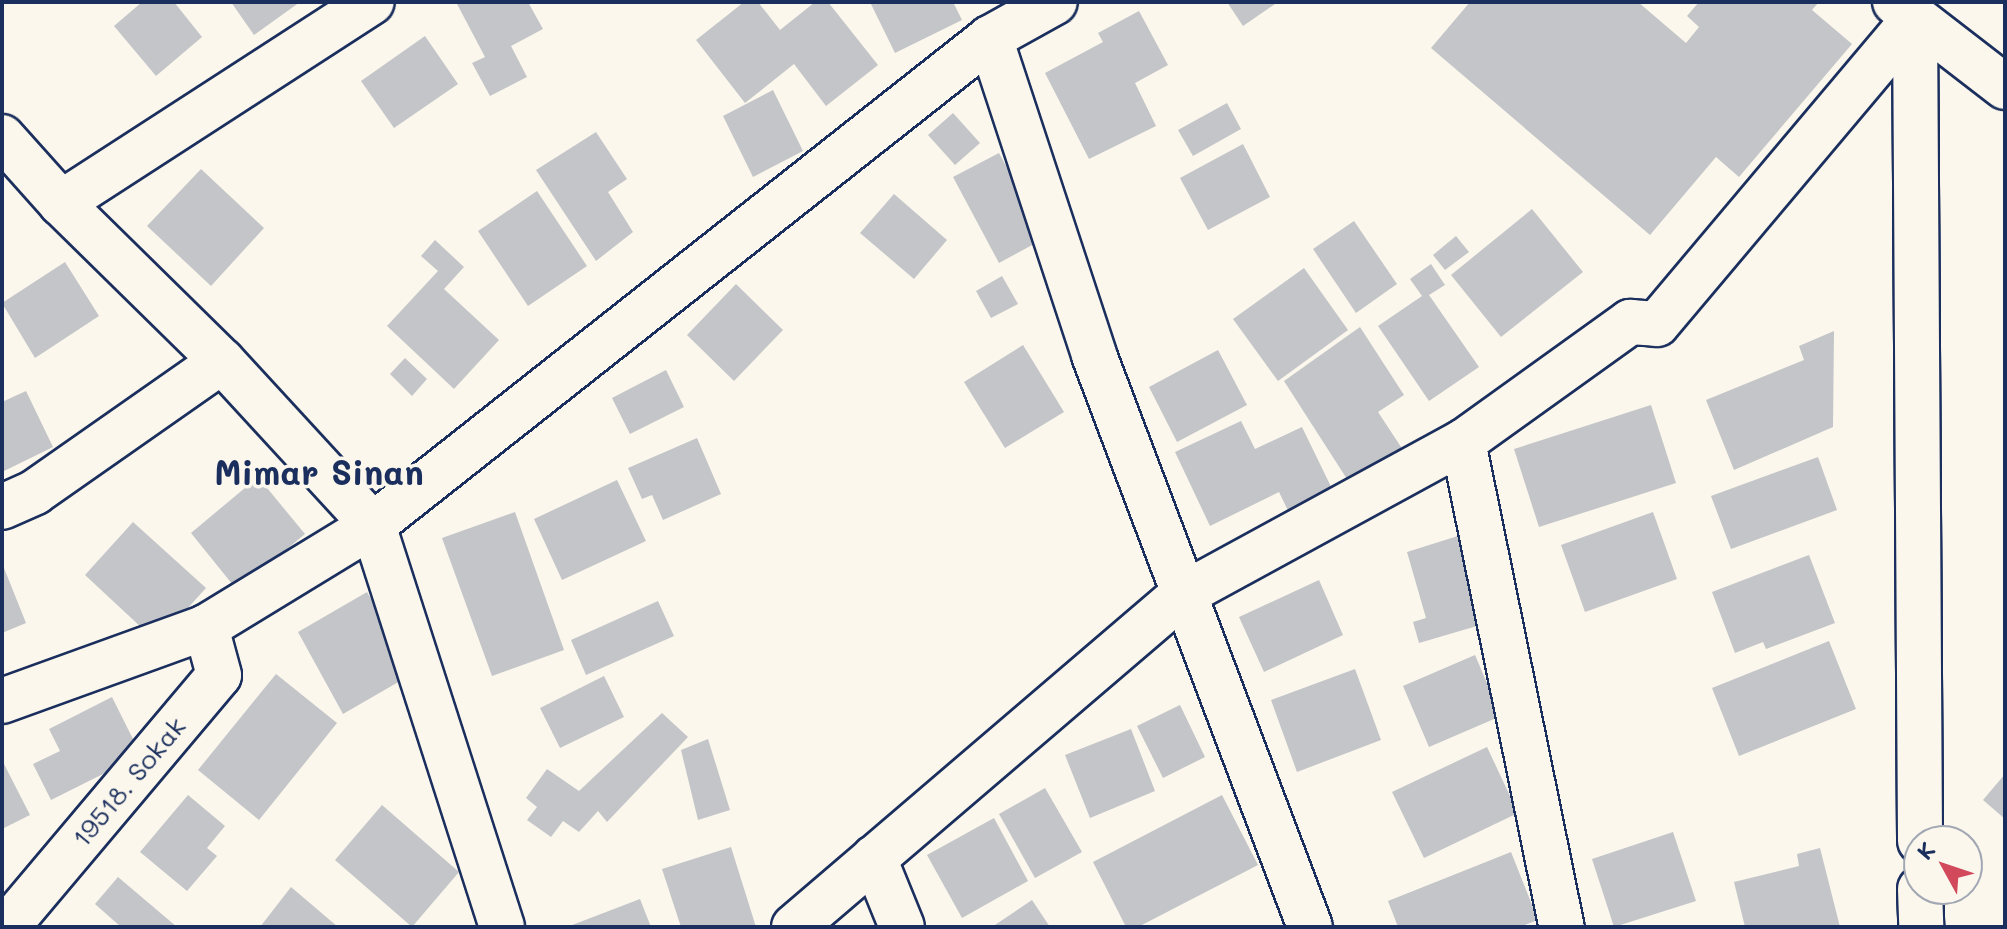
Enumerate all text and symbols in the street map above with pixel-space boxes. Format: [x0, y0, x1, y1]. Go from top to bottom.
district label: Mimar Sinan [214, 452, 424, 492]
street label: 19518. Sokak [66, 711, 192, 853]
north arrow [1903, 825, 1983, 905]
text: K [1910, 836, 1942, 865]

